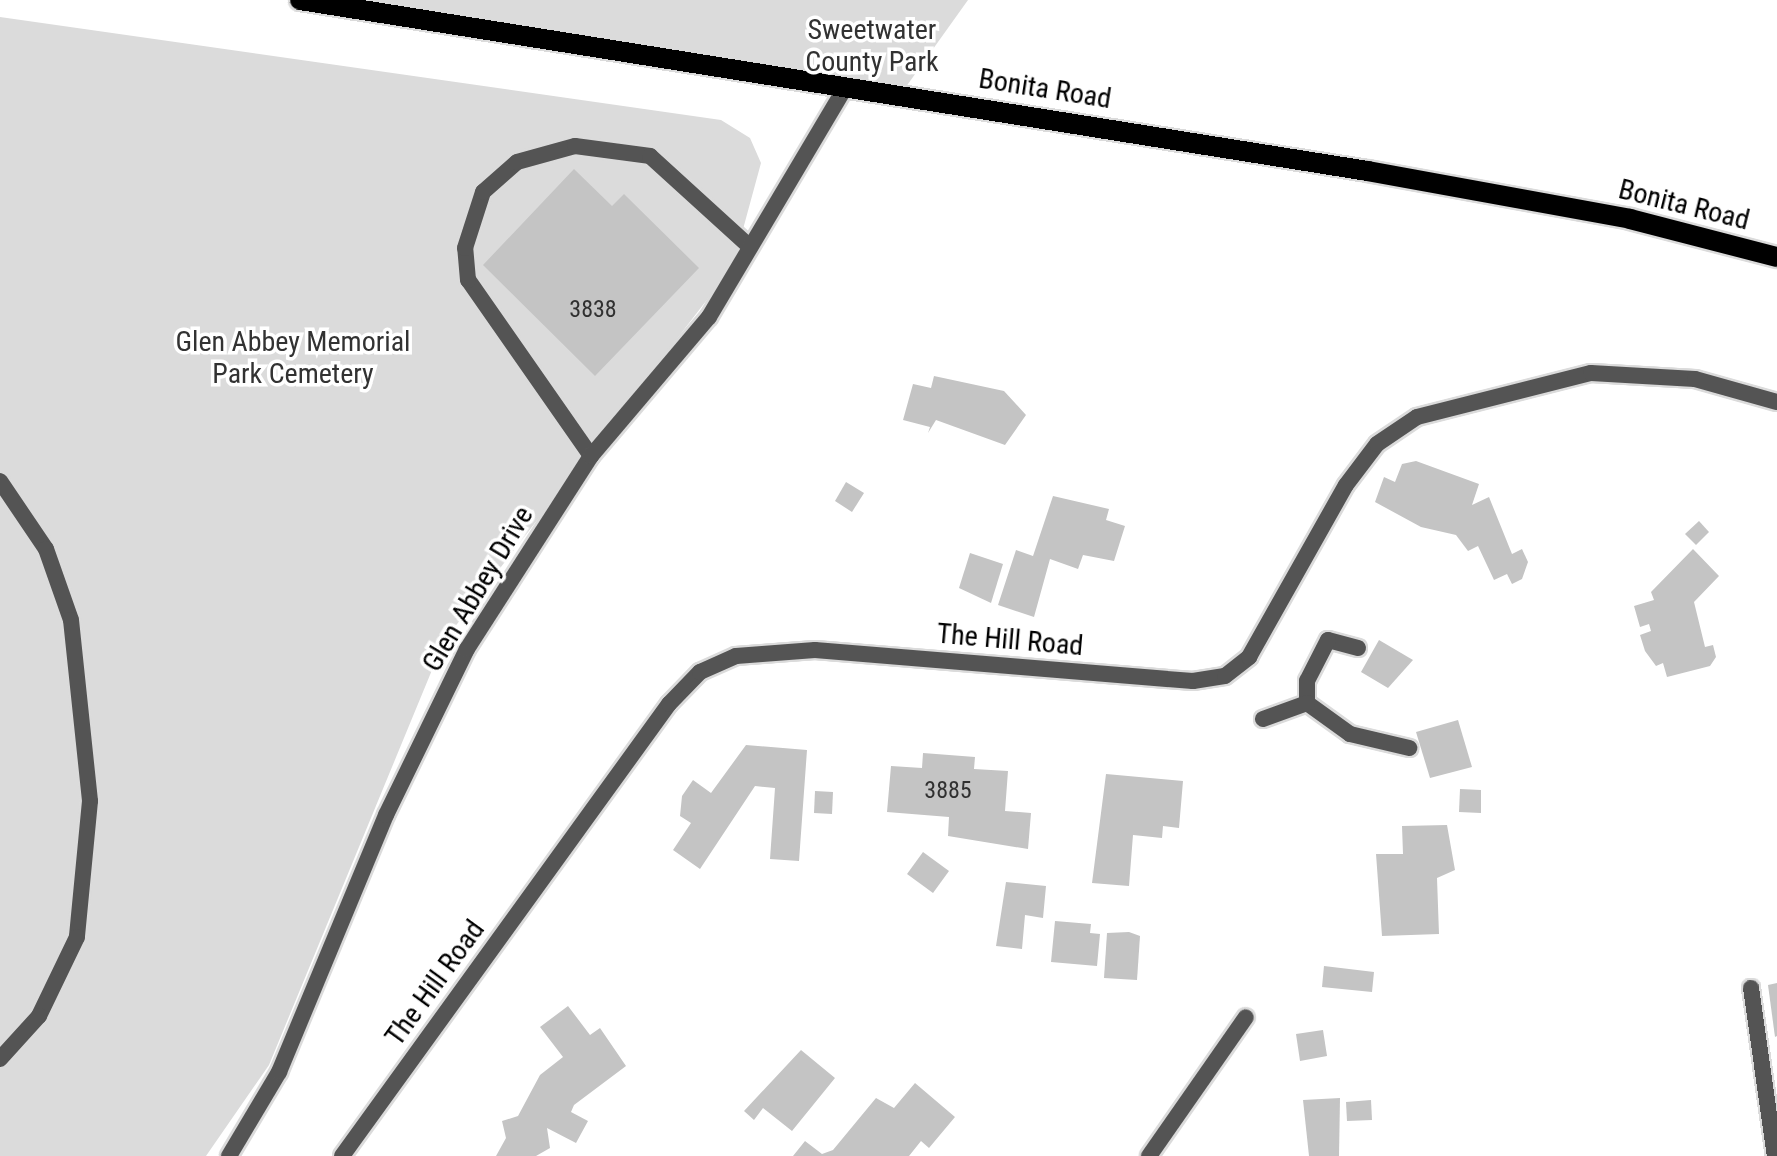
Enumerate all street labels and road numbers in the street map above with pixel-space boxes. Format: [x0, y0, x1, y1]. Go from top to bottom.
street label: Bonita Road [976, 62, 1114, 116]
street label: Bonita Road [1615, 173, 1753, 237]
street label: Glen Abbey Drive [416, 500, 540, 678]
street label: The Hill Road [935, 617, 1085, 663]
street label: The Hill Road [378, 914, 492, 1052]

